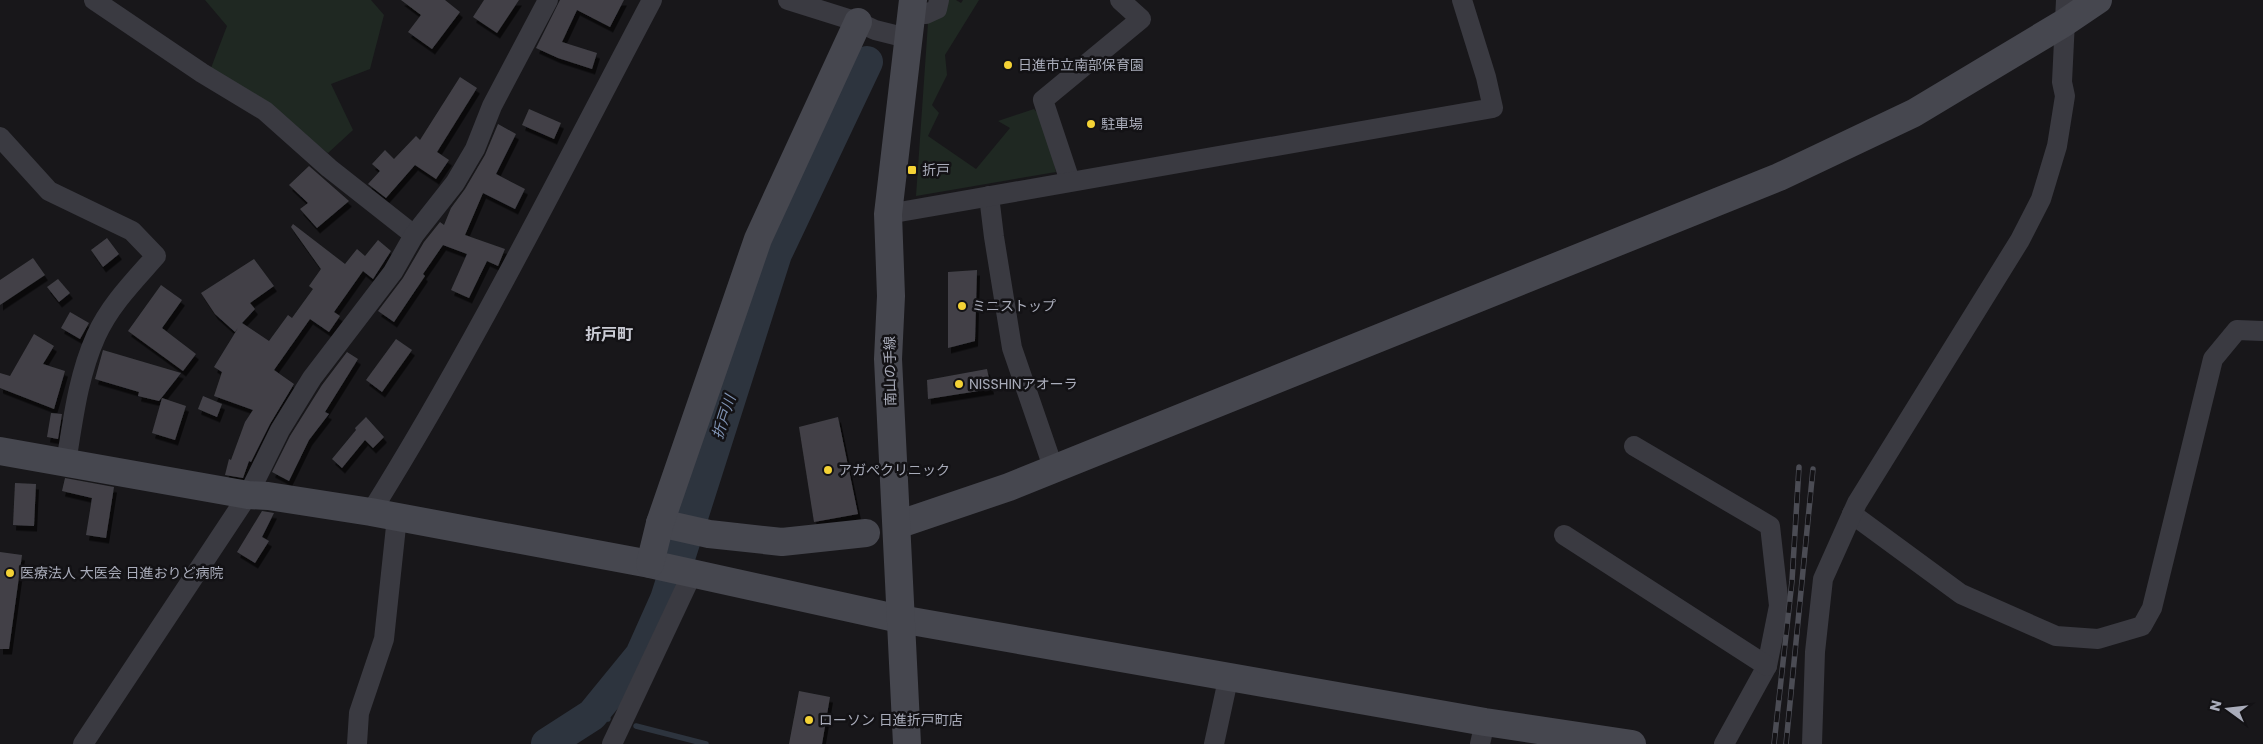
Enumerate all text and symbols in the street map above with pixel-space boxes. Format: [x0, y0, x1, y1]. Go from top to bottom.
place label: 日進市立南部保育園 [1018, 55, 1144, 75]
marker: 日進市立南部保育園 [1002, 59, 1014, 71]
place label: 駐車場 [1101, 114, 1143, 134]
marker: 駐車場 [1085, 118, 1097, 130]
place label: 折戸 [922, 160, 950, 180]
marker: 折戸 [906, 164, 918, 176]
place label: ミニストップ [972, 296, 1056, 316]
marker: ミニストップ [956, 300, 968, 312]
district label: 折戸町 [585, 323, 633, 346]
street label: 南山の手線 [879, 336, 901, 406]
place label: NISSHINアオーラ [969, 374, 1078, 394]
marker: NISSHINアオーラ [953, 378, 965, 390]
water label: 折戸川 [707, 390, 741, 441]
place label: アガぺクリニック [838, 460, 950, 480]
marker: アガぺクリニック [822, 464, 834, 476]
place label: 医療法人 大医会 日進おりど病院 [20, 563, 223, 583]
marker: 医療法人 大医会 日進おりど病院 [4, 567, 16, 579]
north arrow [2203, 684, 2253, 734]
text: N [2204, 698, 2226, 713]
place label: ローソン 日進折戸町店 [819, 710, 963, 730]
marker: ローソン 日進折戸町店 [803, 714, 815, 726]

